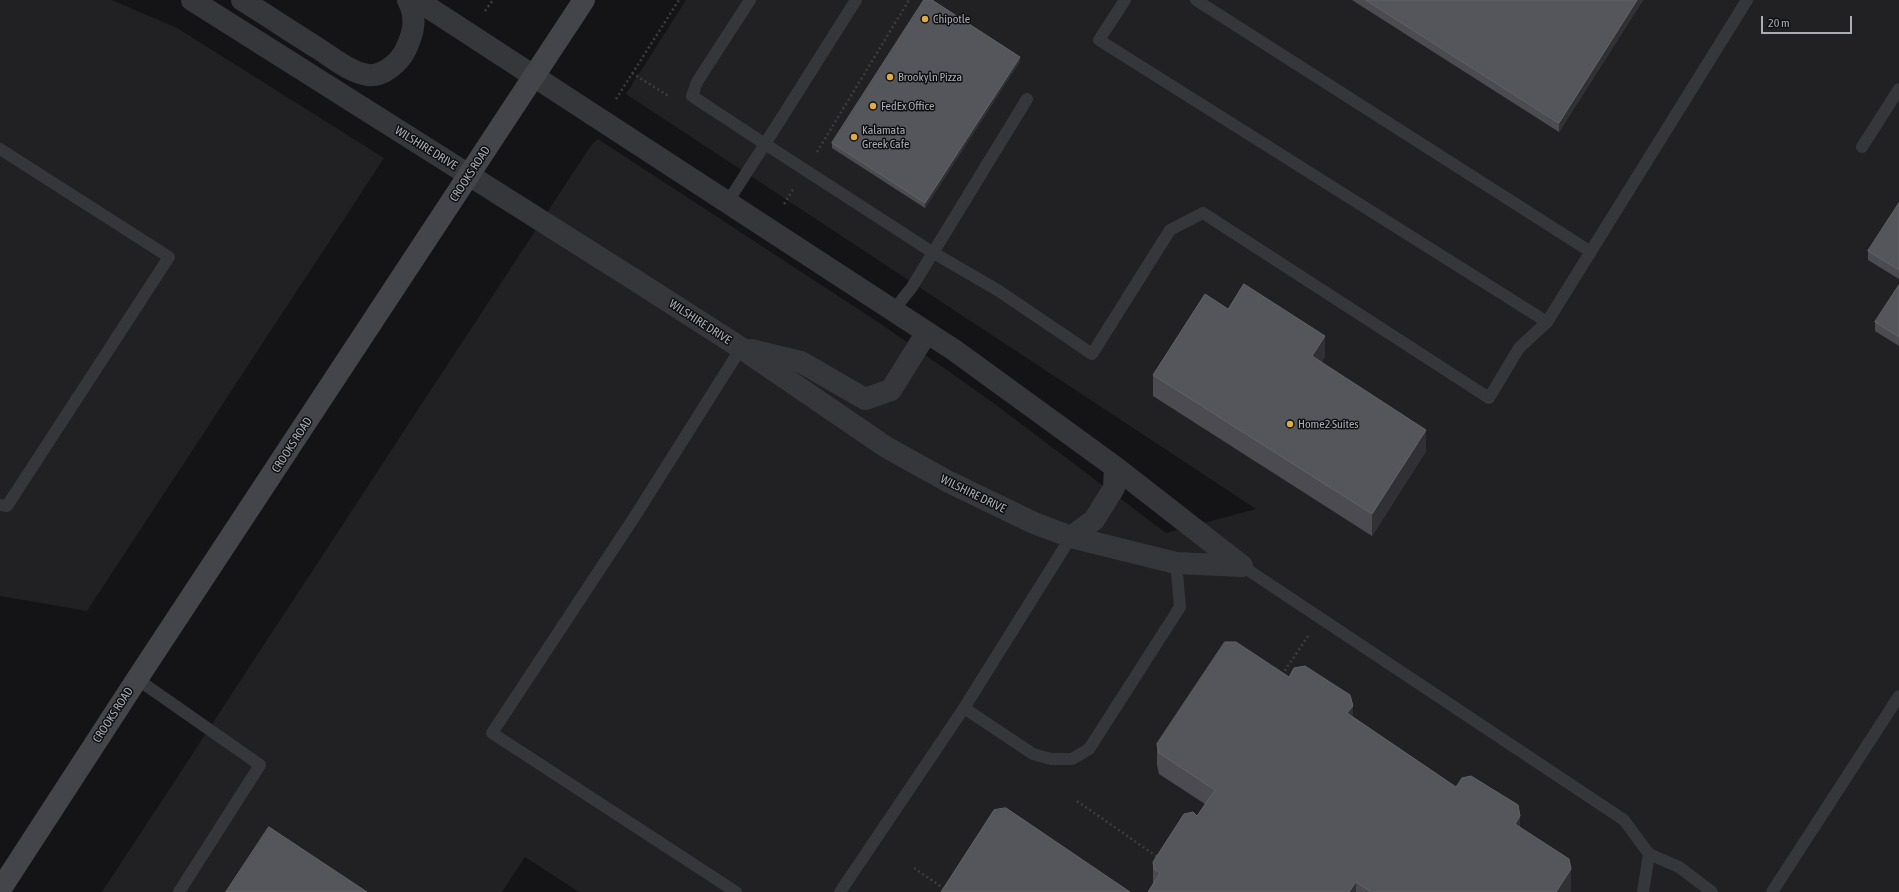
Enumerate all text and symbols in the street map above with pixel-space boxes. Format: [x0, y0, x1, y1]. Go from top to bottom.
scale bar [1763, 8, 1854, 34]
place label: Chipotle [933, 12, 970, 26]
marker: Chipotle [920, 14, 930, 24]
text: 20 m [1768, 16, 1790, 30]
place label: Brookyln Pizza [898, 70, 962, 84]
marker: Brookyln Pizza [885, 72, 895, 82]
place label: FedEx Office [881, 99, 934, 113]
marker: FedEx Office [868, 101, 878, 111]
street label: WILSHIRE DRIVE [392, 123, 460, 173]
place label: Kalamata Greek Cafe [862, 123, 909, 151]
marker: Kalamata Greek Cafe [849, 132, 859, 142]
street label: CROOKS ROAD [447, 144, 493, 204]
street label: WILSHIRE DRIVE [666, 297, 734, 347]
street label: CROOKS ROAD [269, 415, 315, 475]
place label: Home2 Suites [1298, 417, 1359, 431]
marker: Home2 Suites [1285, 419, 1295, 429]
street label: WILSHIRE DRIVE [938, 472, 1008, 516]
street label: CROOKS ROAD [90, 685, 136, 745]

